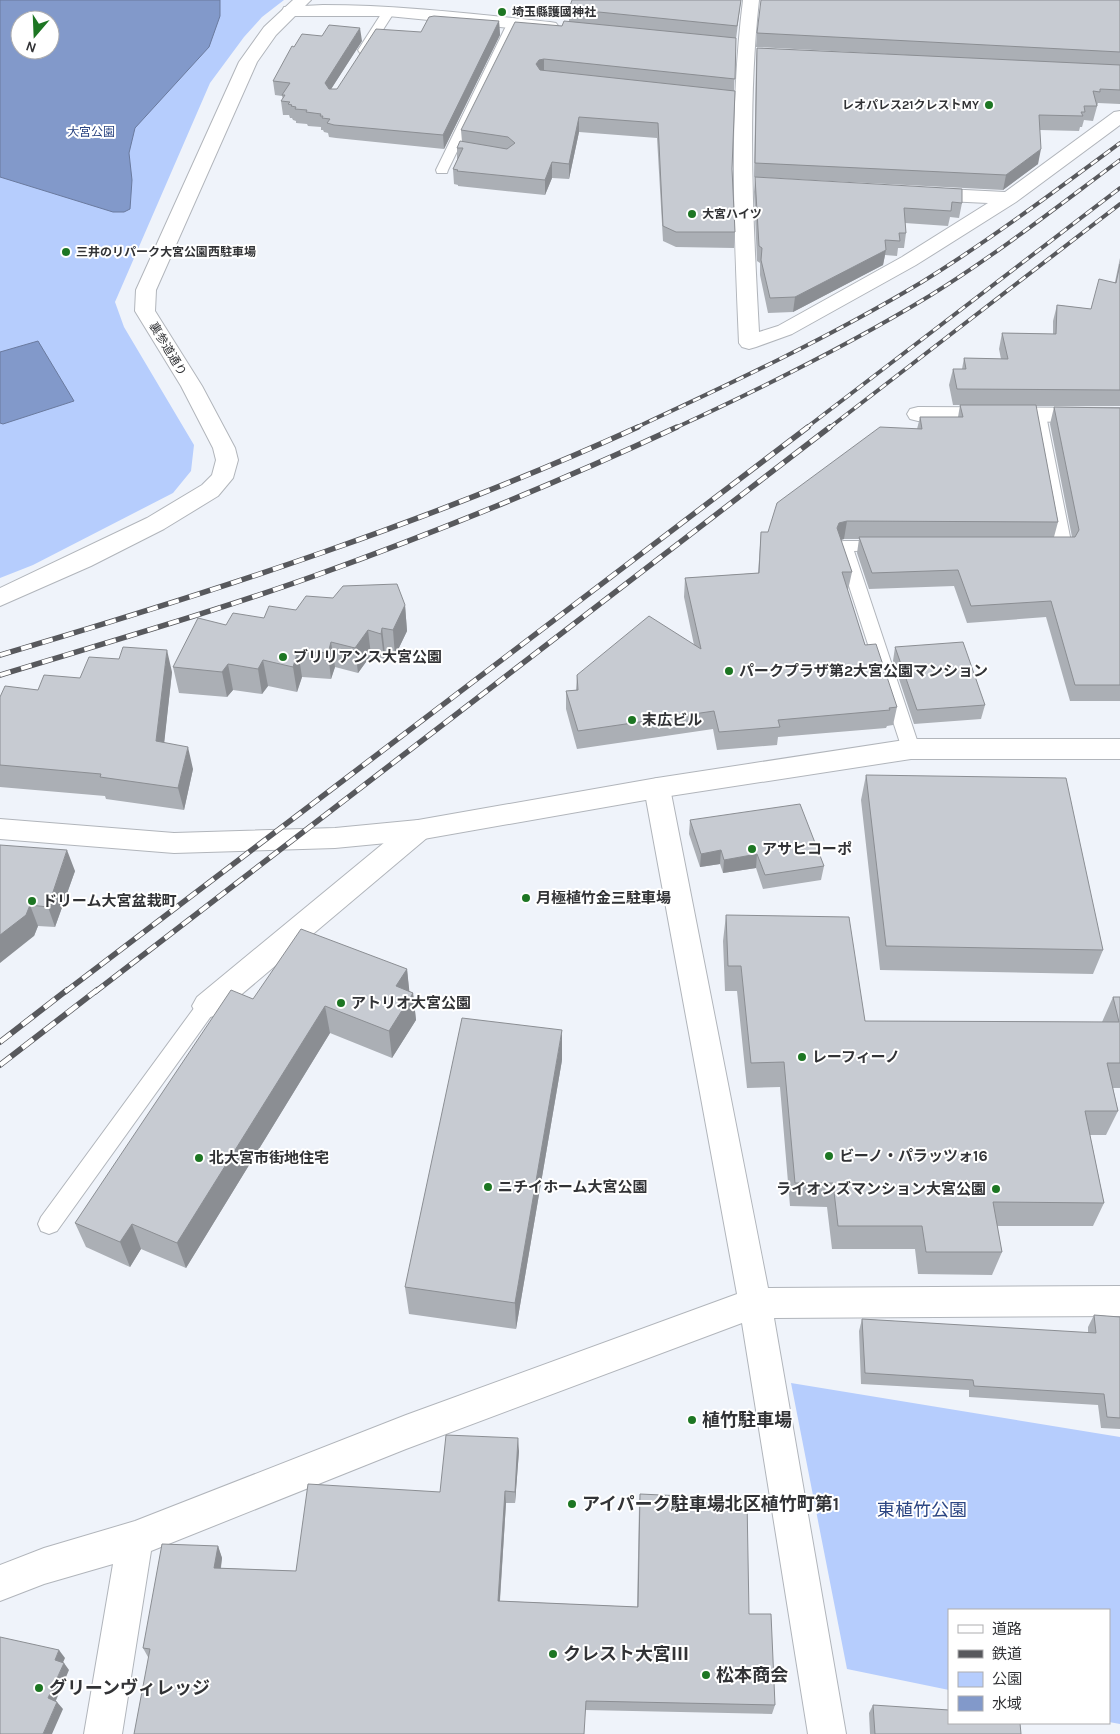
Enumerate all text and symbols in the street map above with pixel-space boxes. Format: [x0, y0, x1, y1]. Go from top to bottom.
place label: 埼玉縣護國神社 [512, 5, 596, 19]
marker: 埼玉縣護國神社 [496, 6, 508, 18]
north arrow [10, 10, 60, 60]
text: N [23, 37, 38, 56]
place label: レオパレス21クレストMY [842, 98, 979, 112]
marker: レオパレス21クレストMY [983, 99, 995, 111]
park label: 大宮公園 [67, 125, 115, 139]
place label: 大宮ハイツ [702, 207, 762, 221]
marker: 大宮ハイツ [686, 208, 698, 220]
place label: 三井のリパーク大宮公園西駐車場 [76, 245, 256, 259]
marker: 三井のリパーク大宮公園西駐車場 [60, 246, 72, 258]
street label: 裏参道通り [147, 320, 189, 378]
place label: ブリリアンス大宮公園 [293, 648, 442, 666]
marker: ブリリアンス大宮公園 [277, 651, 289, 663]
place label: パークプラザ第2大宮公園マンション [739, 662, 988, 680]
marker: パークプラザ第2大宮公園マンション [723, 665, 735, 677]
place label: 末広ビル [642, 711, 702, 729]
marker: 末広ビル [626, 714, 638, 726]
place label: アサヒコーポ [762, 840, 852, 858]
marker: アサヒコーポ [746, 843, 758, 855]
place label: 月極植竹金三駐車場 [536, 889, 671, 907]
place label: ドリーム大宮盆栽町 [42, 892, 177, 910]
marker: 月極植竹金三駐車場 [520, 892, 532, 904]
marker: ドリーム大宮盆栽町 [26, 895, 38, 907]
place label: アトリオ大宮公園 [351, 994, 471, 1012]
marker: アトリオ大宮公園 [335, 997, 347, 1009]
place label: レーフィーノ [812, 1048, 900, 1066]
marker: レーフィーノ [796, 1051, 808, 1063]
place label: ビーノ・パラッツォ16 [839, 1147, 988, 1165]
place label: 北大宮市街地住宅 [209, 1149, 329, 1167]
marker: ビーノ・パラッツォ16 [823, 1150, 835, 1162]
marker: 北大宮市街地住宅 [193, 1152, 205, 1164]
place label: ニチイホーム大宮公園 [498, 1178, 648, 1196]
place label: ライオンズマンション大宮公園 [776, 1180, 986, 1198]
marker: ニチイホーム大宮公園 [482, 1181, 494, 1193]
marker: ライオンズマンション大宮公園 [990, 1183, 1002, 1195]
place label: 植竹駐車場 [702, 1409, 792, 1431]
marker: 植竹駐車場 [686, 1414, 698, 1426]
place label: アイパーク駐車場北区植竹町第1 [582, 1493, 839, 1515]
marker: アイパーク駐車場北区植竹町第1 [566, 1498, 578, 1510]
park label: 東植竹公園 [877, 1499, 967, 1521]
legend [948, 1609, 1110, 1724]
text: 道路 [992, 1620, 1022, 1638]
place label: クレスト大宮Ⅲ [563, 1643, 689, 1665]
text: 鉄道 [992, 1645, 1022, 1663]
marker: クレスト大宮Ⅲ [547, 1648, 559, 1660]
place label: 松本商会 [716, 1664, 788, 1686]
marker: 松本商会 [700, 1669, 712, 1681]
text: 公園 [992, 1670, 1022, 1688]
place label: グリーンヴィレッジ [49, 1677, 210, 1699]
marker: グリーンヴィレッジ [33, 1682, 45, 1694]
text: 水域 [992, 1695, 1022, 1713]

